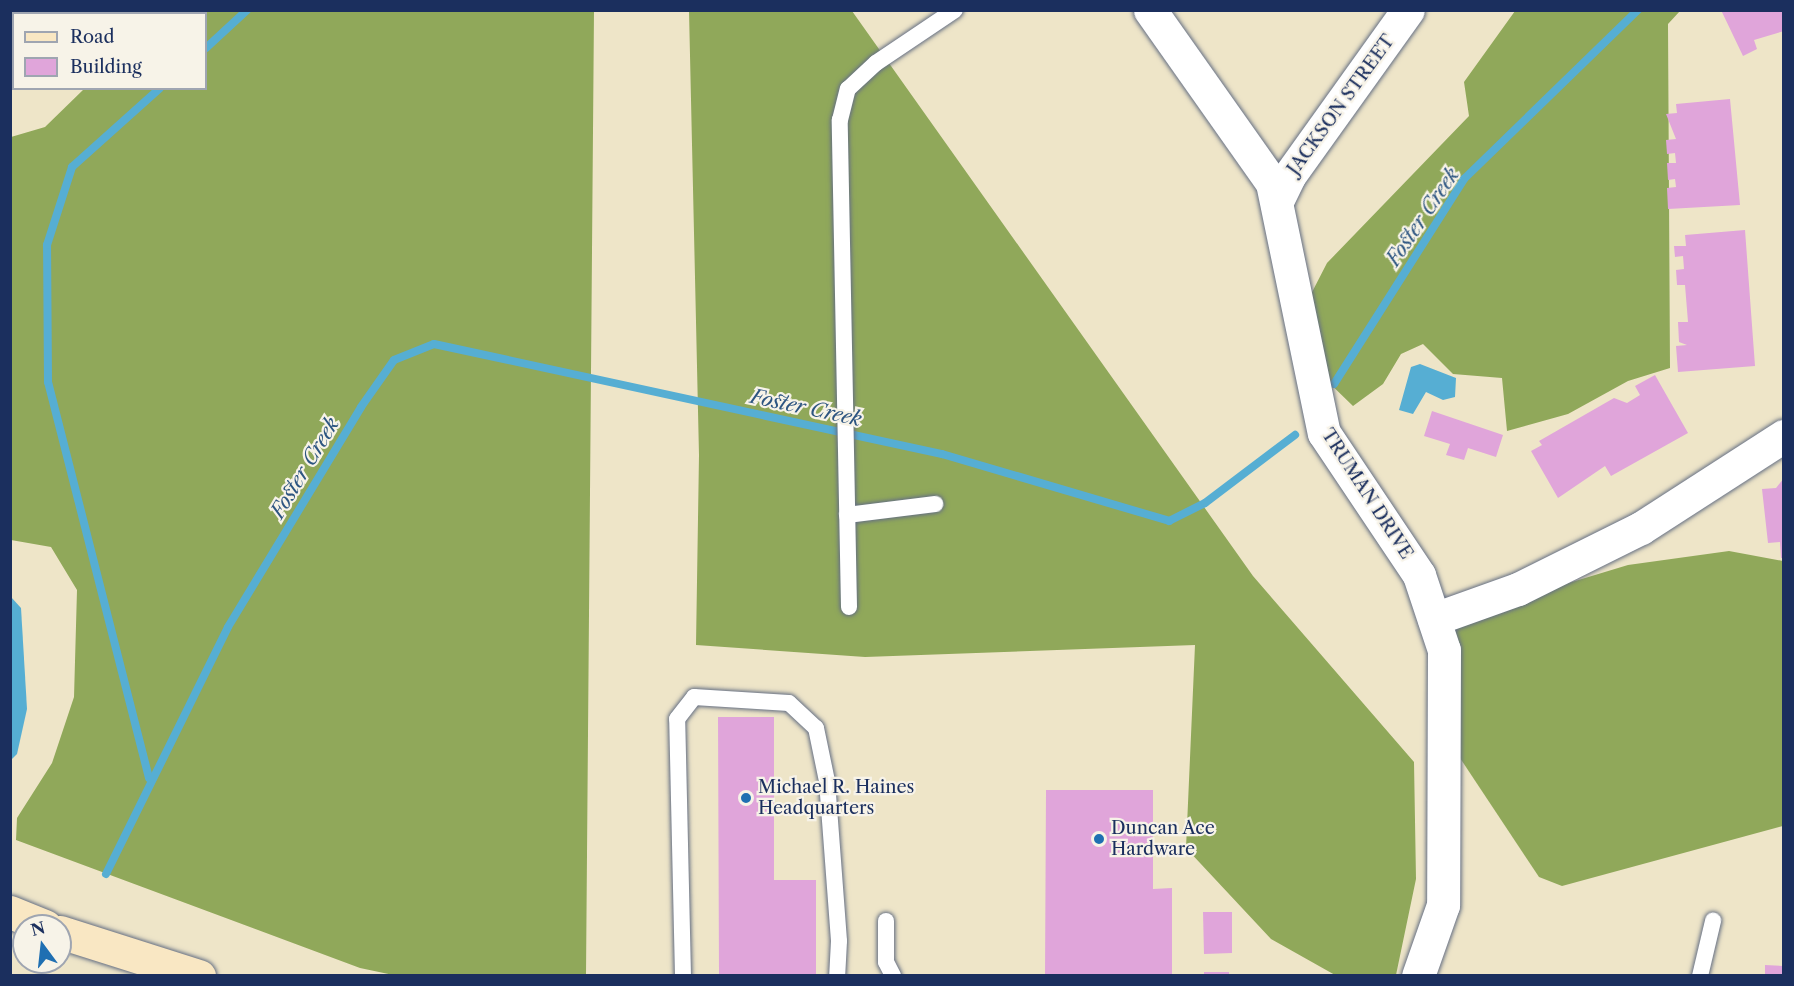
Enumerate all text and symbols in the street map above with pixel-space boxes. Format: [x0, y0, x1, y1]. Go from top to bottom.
legend [12, 12, 207, 90]
text: Road [70, 26, 115, 48]
street label: JACKSON STREET [1283, 31, 1399, 179]
text: Building [70, 56, 142, 78]
water label: Foster Creek [1381, 163, 1465, 271]
water label: Foster Creek [748, 385, 864, 431]
water label: Foster Creek [266, 413, 344, 523]
street label: TRUMAN DRIVE [1317, 425, 1417, 563]
place label: Michael R. Haines Headquarters [758, 777, 914, 820]
marker: Michael R. Haines Headquarters [739, 791, 753, 805]
place label: Duncan Ace Hardware [1111, 818, 1216, 860]
marker: Duncan Ace Hardware [1092, 832, 1106, 846]
north arrow [12, 914, 72, 974]
text: N [29, 917, 47, 940]

